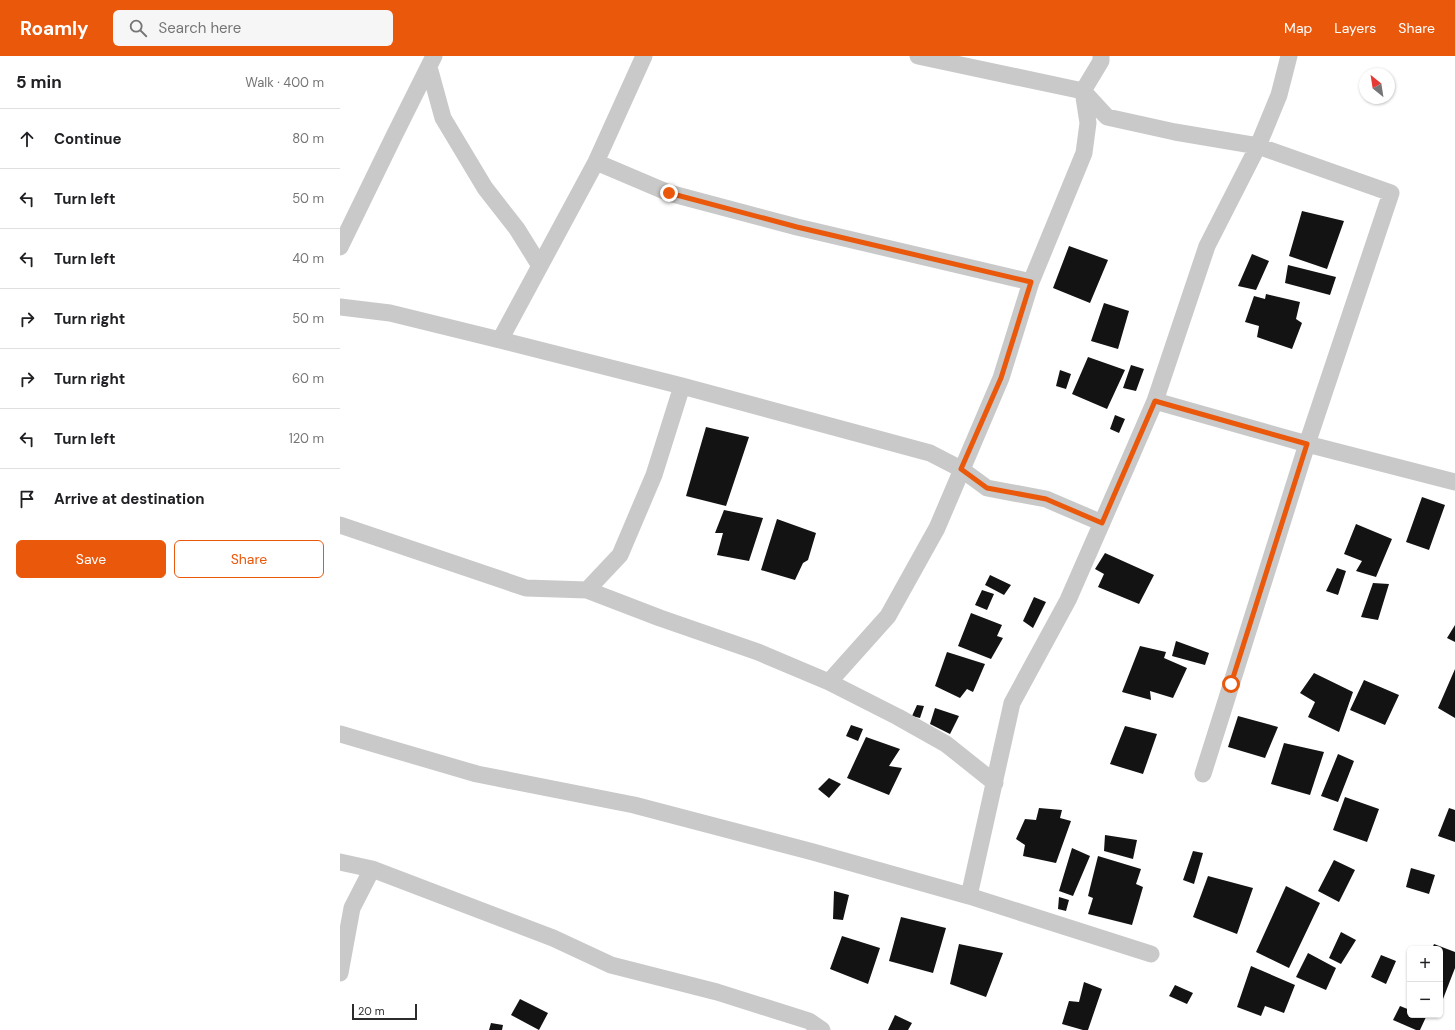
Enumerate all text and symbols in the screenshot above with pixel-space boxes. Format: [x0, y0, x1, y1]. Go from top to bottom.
search box [113, 10, 393, 46]
text: Roamly [20, 16, 89, 41]
icon: search [127, 17, 149, 39]
text: Search here [159, 18, 241, 38]
text: Map [1284, 19, 1312, 37]
text: Layers [1334, 19, 1376, 37]
text: Share [1398, 19, 1435, 37]
north arrow [1359, 68, 1395, 104]
text: 5 min [16, 71, 62, 93]
text: Walk · 400 m [245, 74, 324, 91]
icon: ahead [16, 128, 38, 150]
text: Continue [54, 129, 122, 149]
text: 80 m [292, 130, 324, 147]
route end [660, 184, 678, 202]
icon: left [16, 188, 38, 210]
text: Turn left [54, 189, 115, 209]
text: 50 m [292, 190, 324, 207]
icon: left [16, 248, 38, 270]
text: Turn left [54, 249, 115, 269]
text: 40 m [292, 250, 324, 267]
icon: right [16, 308, 38, 330]
text: Turn right [54, 309, 125, 329]
text: 50 m [292, 310, 324, 327]
icon: right [16, 368, 38, 390]
text: Turn right [54, 369, 125, 389]
text: 60 m [292, 370, 324, 387]
icon: left [16, 428, 38, 450]
text: Turn left [54, 429, 115, 449]
text: 120 m [289, 430, 324, 447]
icon: arrive [16, 488, 38, 510]
text: Arrive at destination [54, 489, 205, 509]
button: Save [16, 540, 166, 578]
button: Share [174, 540, 324, 578]
route start [1222, 675, 1240, 693]
map controls [1407, 946, 1443, 1018]
button: + [1407, 946, 1443, 982]
button: − [1407, 982, 1443, 1018]
scale bar [352, 1002, 417, 1021]
text: 20 m [358, 1004, 384, 1018]

